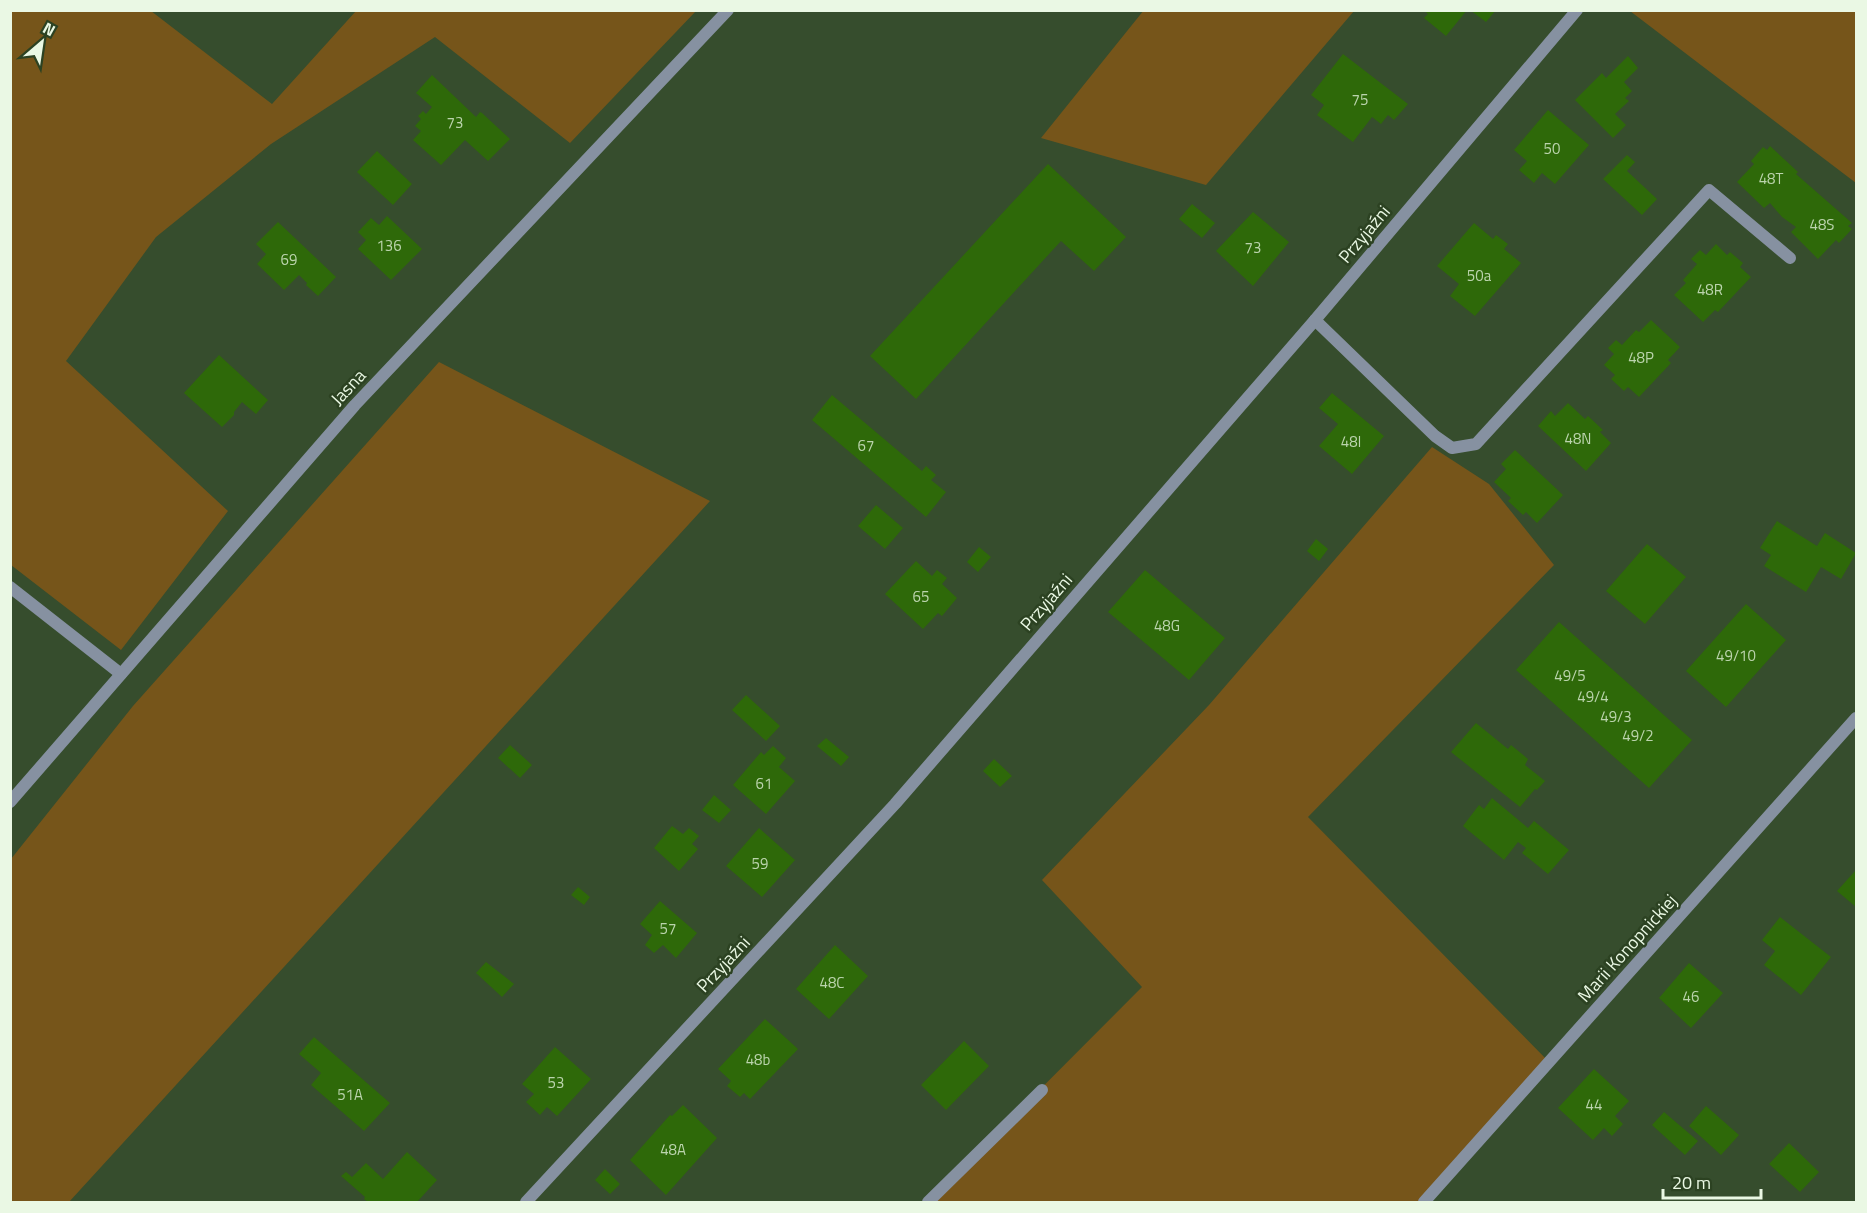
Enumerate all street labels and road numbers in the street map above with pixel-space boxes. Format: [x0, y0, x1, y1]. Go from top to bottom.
street label: Przyjaźni [1332, 199, 1396, 269]
street label: Jasna [324, 363, 372, 411]
street label: Przyjaźni [1013, 567, 1079, 637]
street label: Marii Konopnickiej [1571, 888, 1683, 1008]
street label: Przyjaźni [690, 930, 756, 998]

